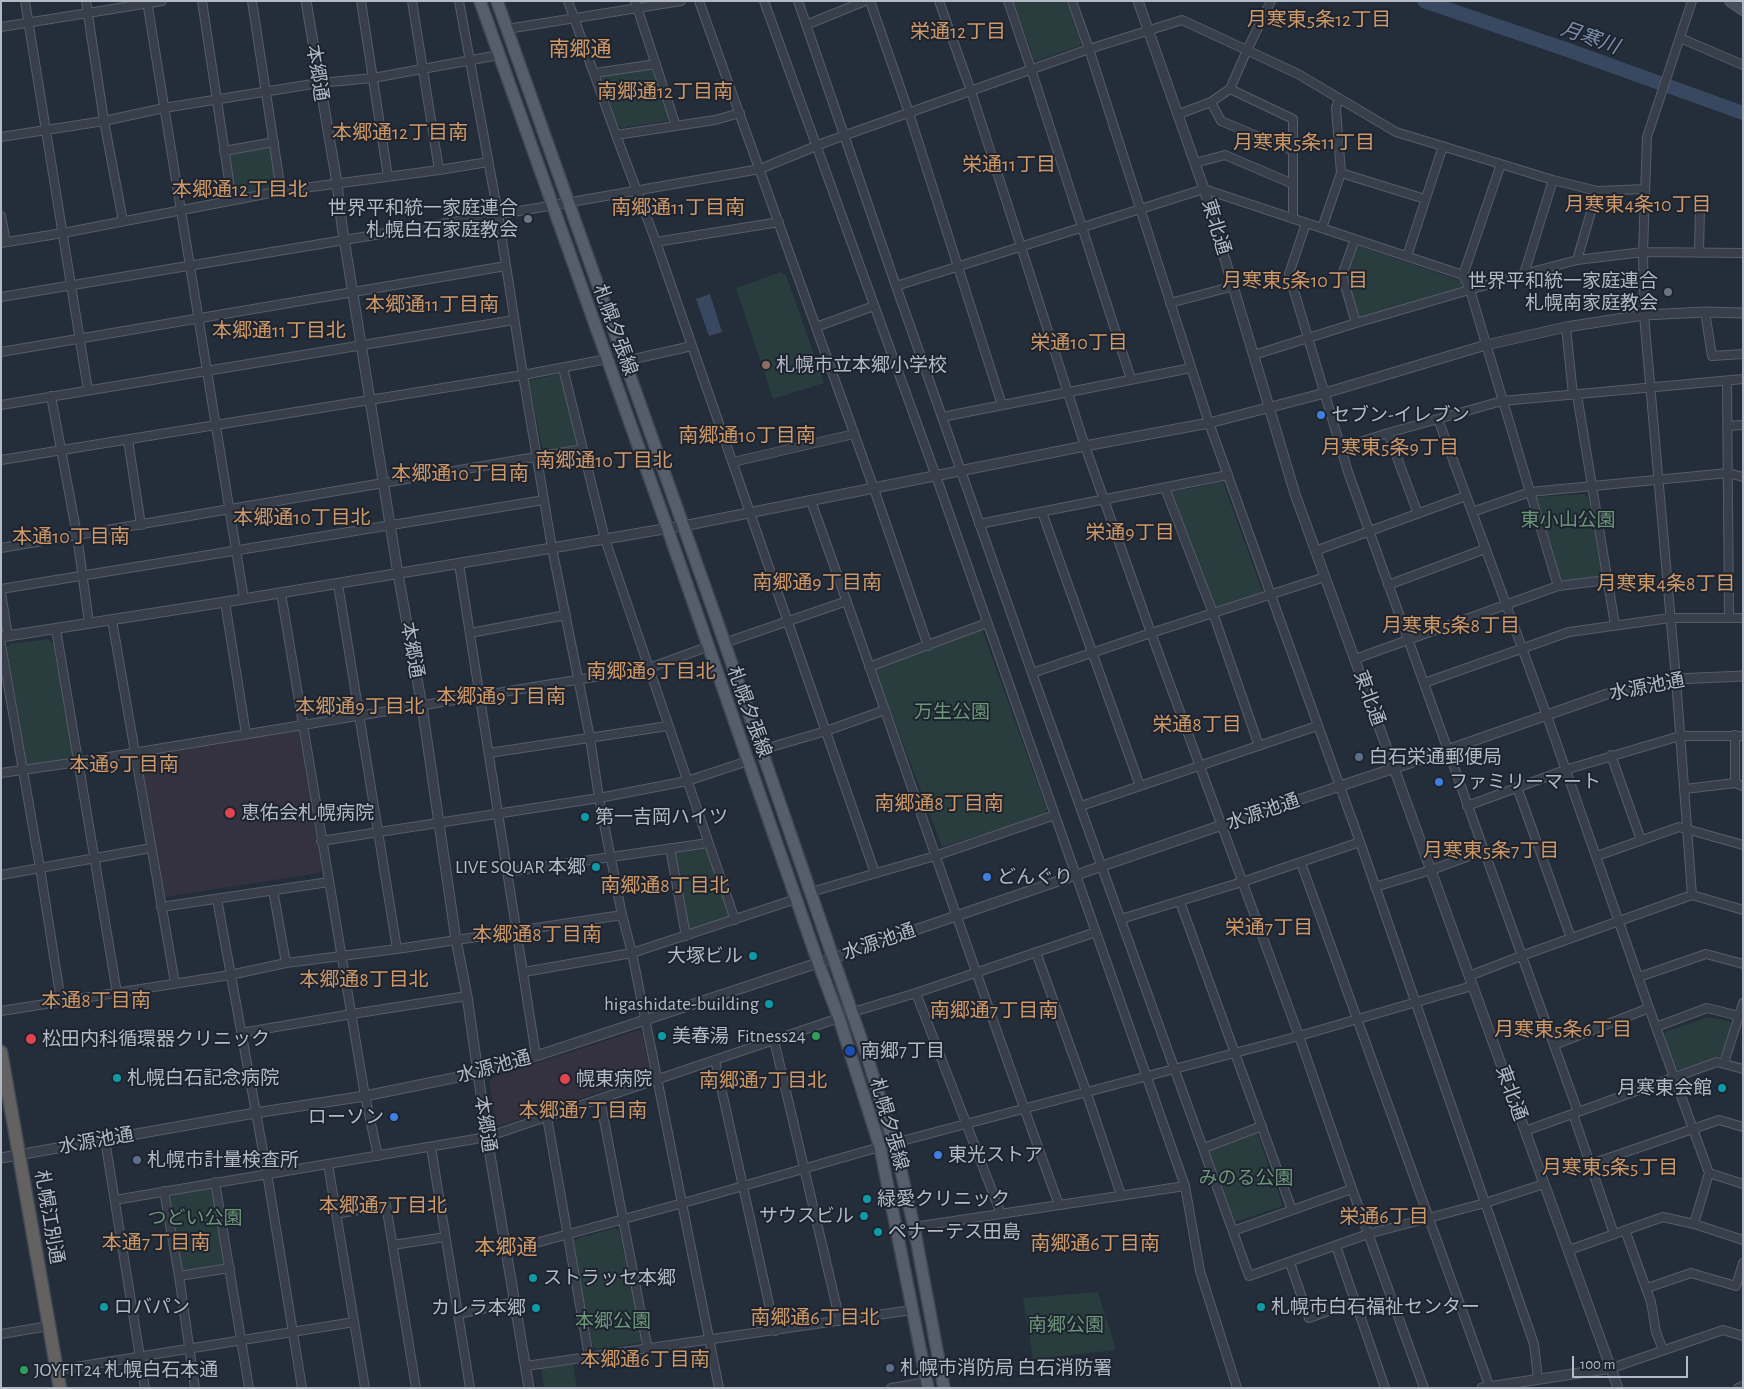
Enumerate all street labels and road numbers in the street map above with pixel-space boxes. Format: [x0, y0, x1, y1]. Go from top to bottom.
street label: 本郷通 [301, 43, 333, 103]
street label: 東北通 [1197, 196, 1235, 258]
street label: 札幌夕張線 [588, 281, 642, 379]
street label: 本郷通 [396, 620, 428, 680]
street label: 札幌夕張線 [722, 663, 776, 761]
street label: 東北通 [1349, 667, 1389, 729]
street label: 水源池通 [1608, 669, 1686, 705]
street label: 水源池通 [1223, 789, 1303, 835]
street label: 水源池通 [839, 919, 919, 965]
street label: 水源池通 [454, 1046, 534, 1088]
street label: 東北通 [1491, 1062, 1531, 1124]
street label: 札幌夕張線 [865, 1075, 913, 1173]
street label: 本郷通 [469, 1094, 501, 1154]
street label: 水源池通 [57, 1123, 135, 1159]
street label: 札幌江別通 [30, 1168, 68, 1266]

